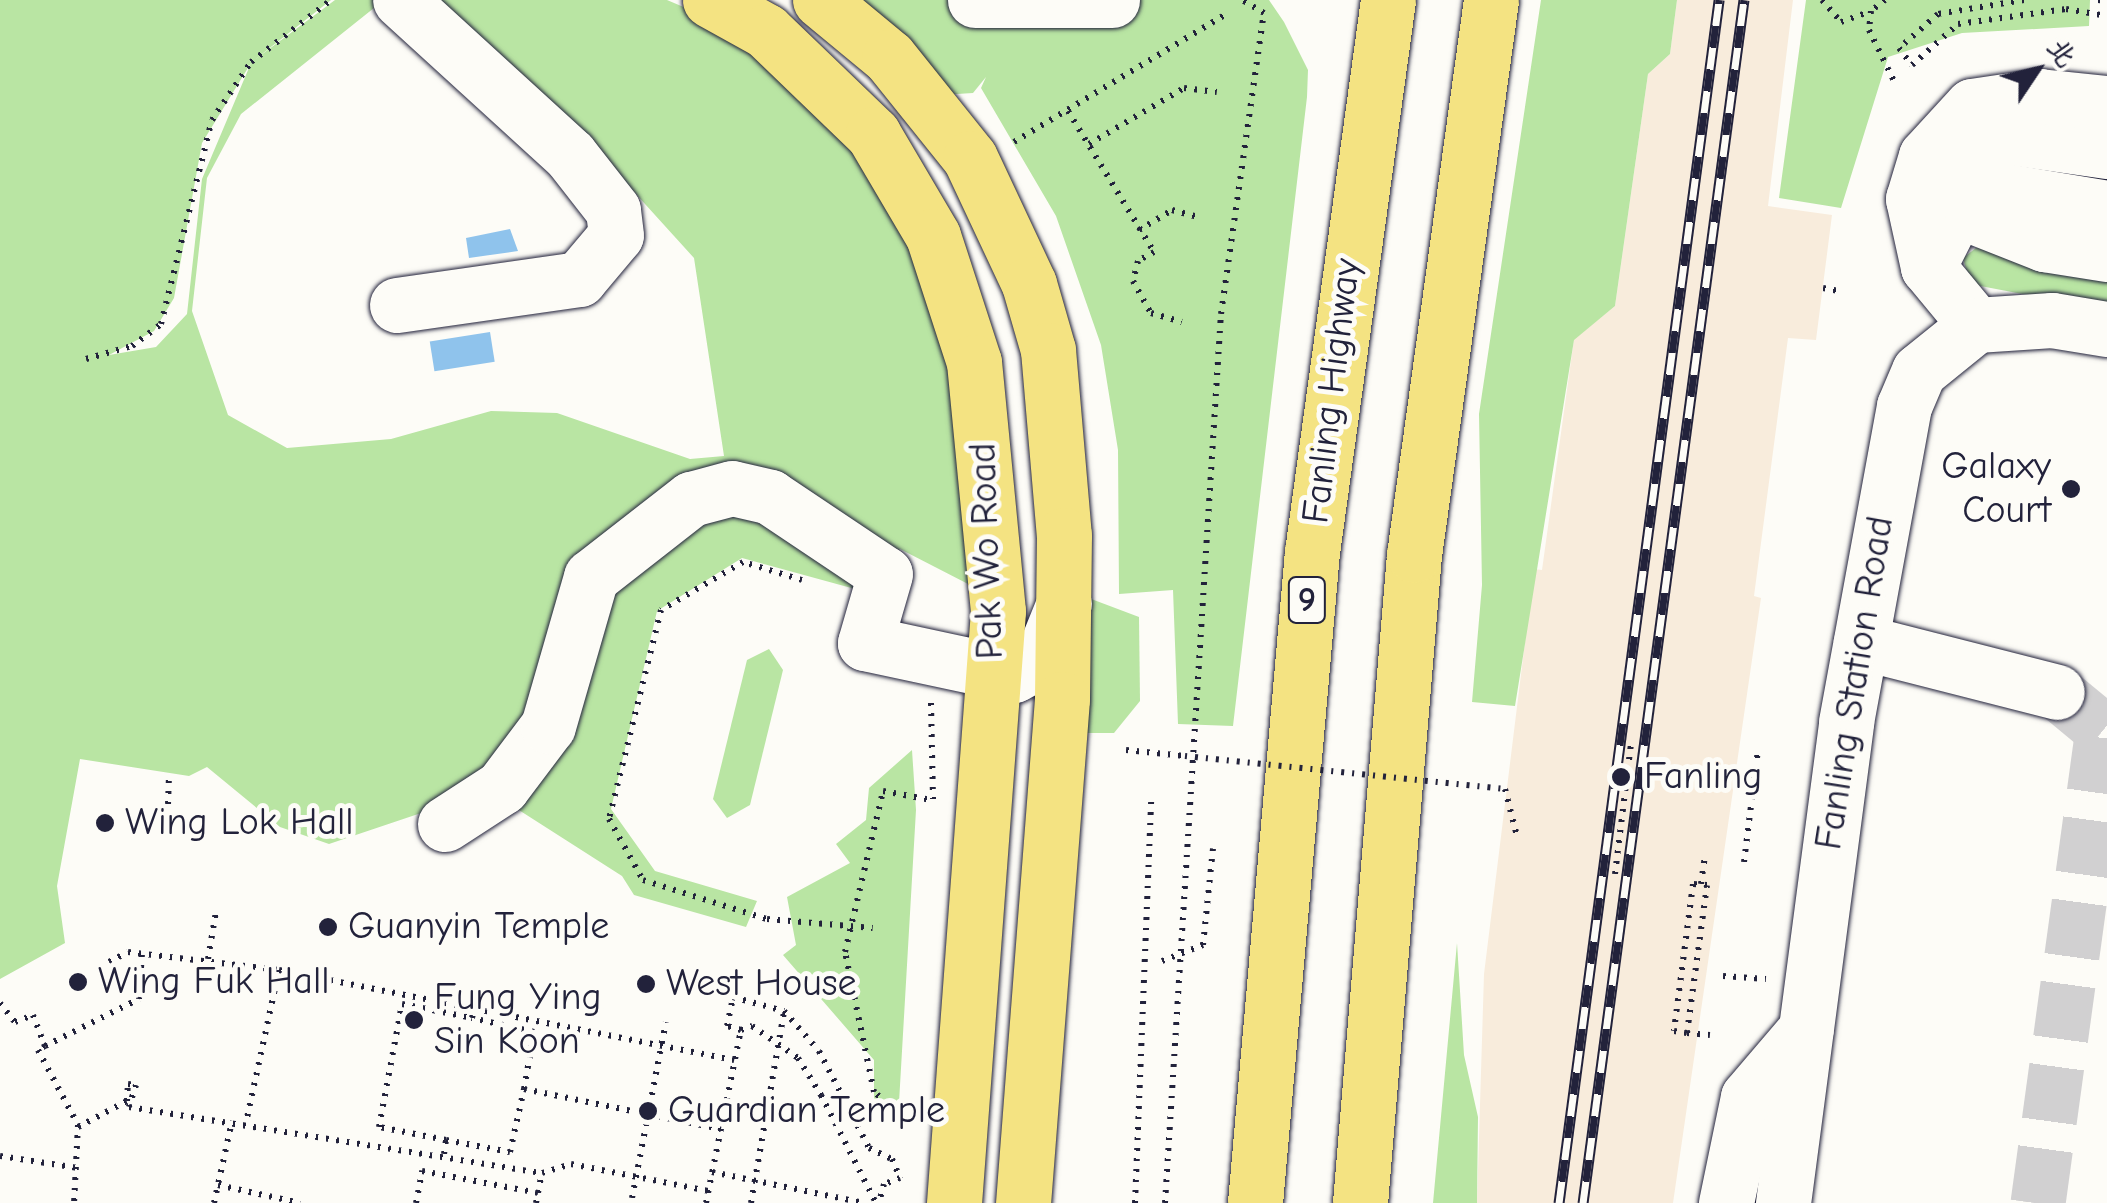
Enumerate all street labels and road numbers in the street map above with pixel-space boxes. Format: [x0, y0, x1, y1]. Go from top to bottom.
street label: Fanling Highway [1293, 256, 1371, 526]
street label: Pak Wo Road [960, 442, 1014, 660]
street label: Fanling Station Road [1806, 513, 1904, 853]
road number: 9 [1287, 570, 1327, 630]

